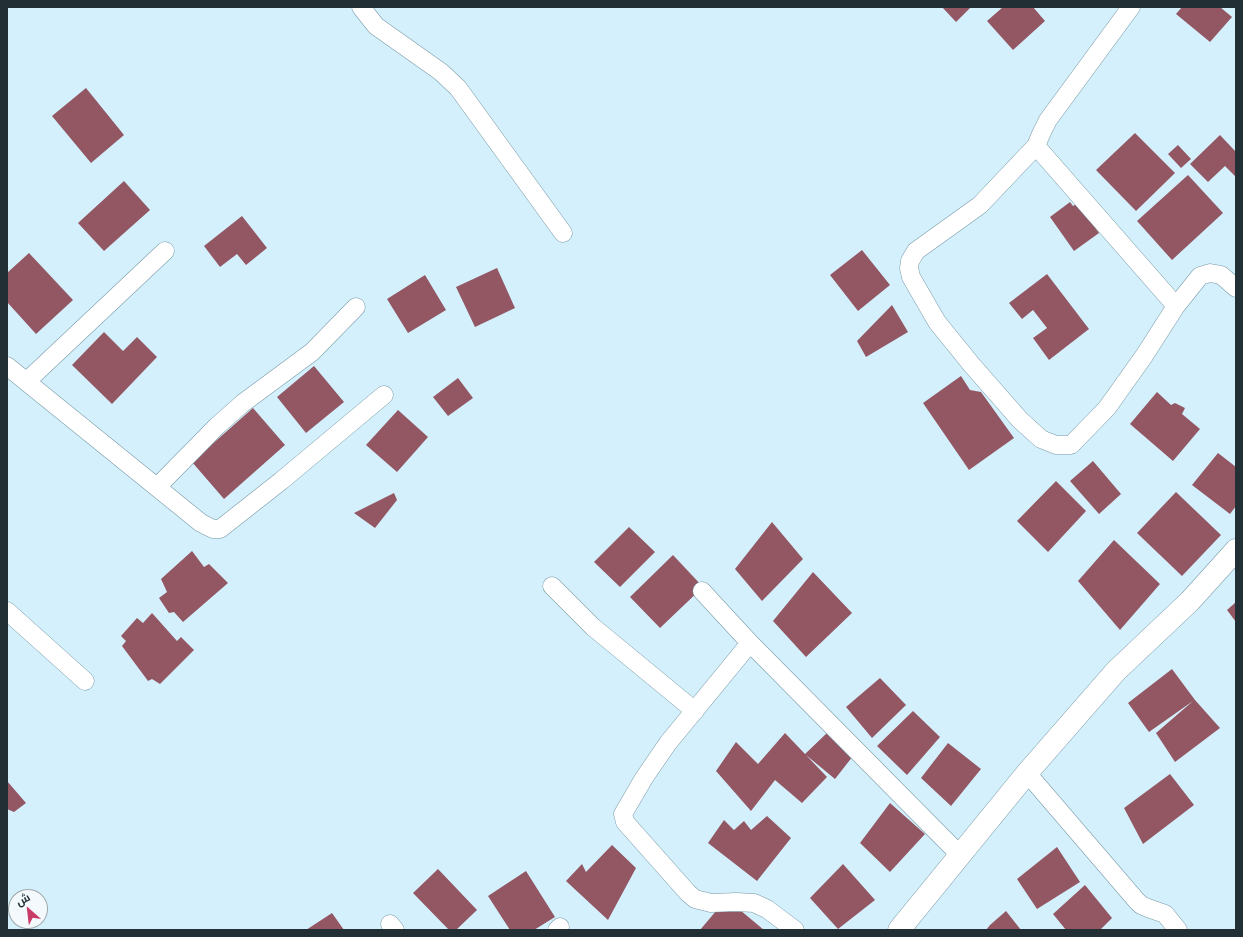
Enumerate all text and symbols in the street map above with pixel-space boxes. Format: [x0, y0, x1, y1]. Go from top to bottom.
north arrow [8, 889, 48, 929]
text: ش [13, 890, 32, 909]

